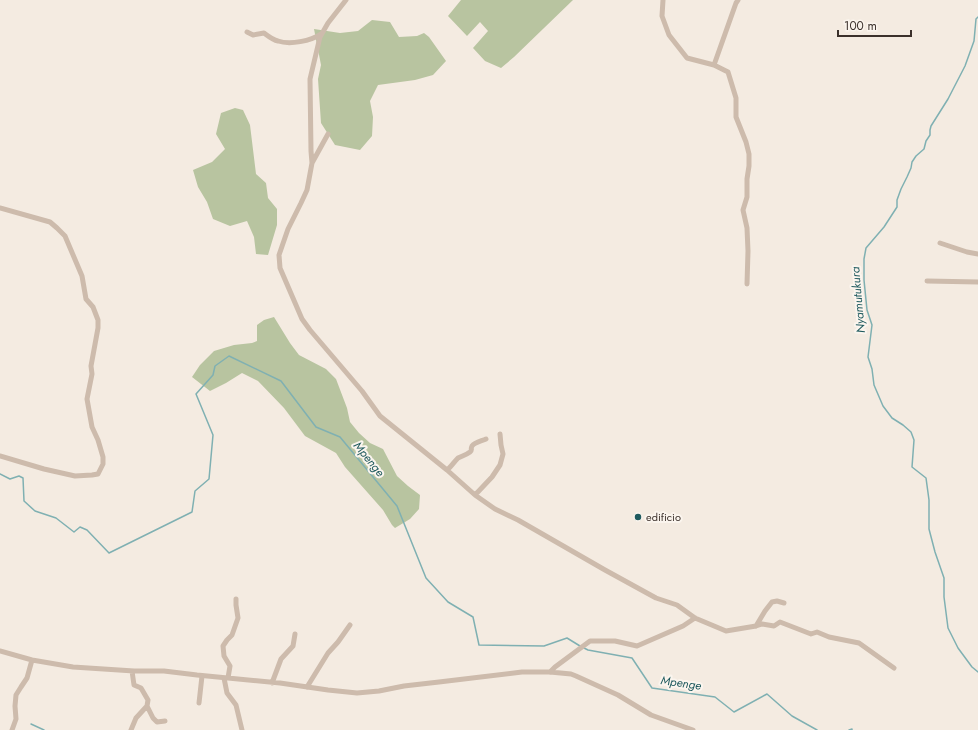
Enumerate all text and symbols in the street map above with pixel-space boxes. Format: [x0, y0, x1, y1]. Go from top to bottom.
scale bar [838, 12, 911, 38]
text: 100 m [844, 17, 877, 35]
water label: Nyamutukura [846, 266, 870, 334]
water label: Mpenge [349, 437, 389, 481]
place label: edificio [646, 509, 681, 525]
marker: edificio [633, 512, 643, 522]
water label: Mpenge [660, 671, 702, 695]

